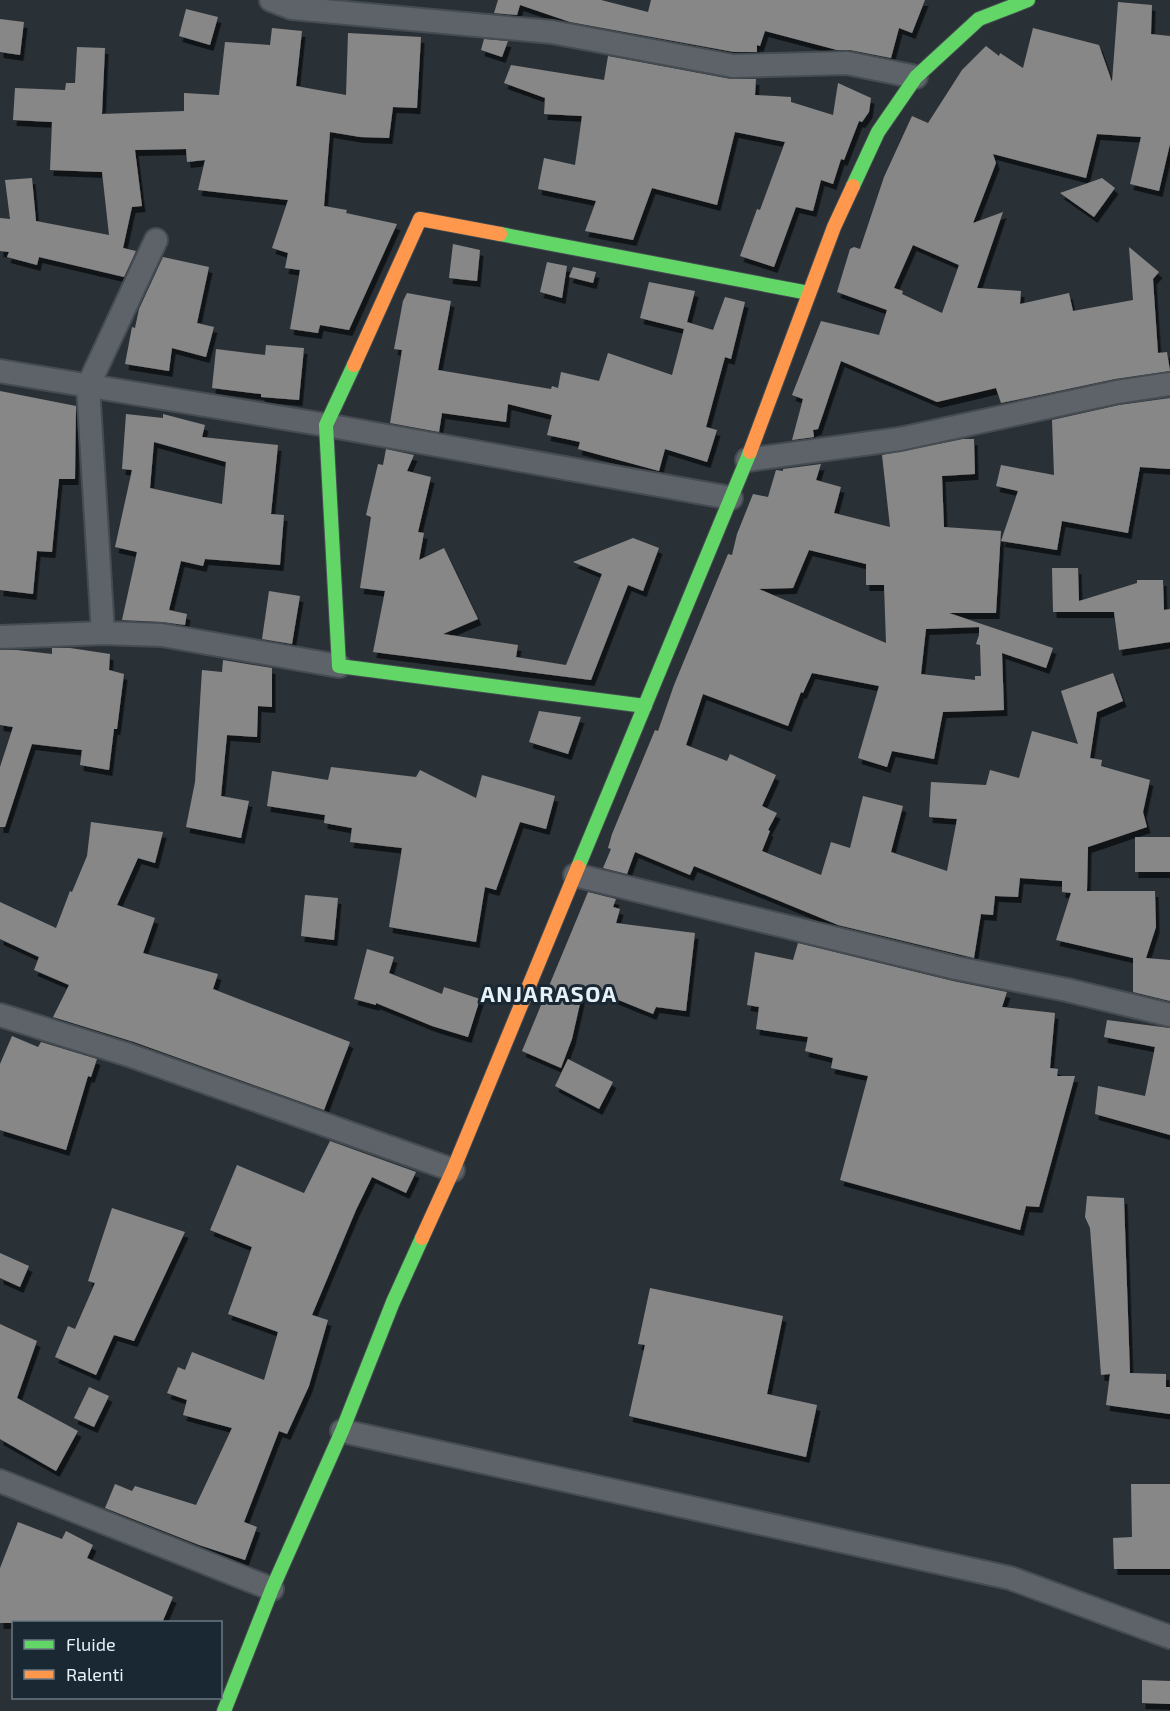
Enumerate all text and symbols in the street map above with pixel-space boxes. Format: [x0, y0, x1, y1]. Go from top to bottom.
district label: ANJARASOA [480, 980, 618, 1006]
legend [12, 1621, 222, 1699]
text: Fluide [66, 1633, 116, 1655]
text: Ralenti [66, 1663, 124, 1685]

